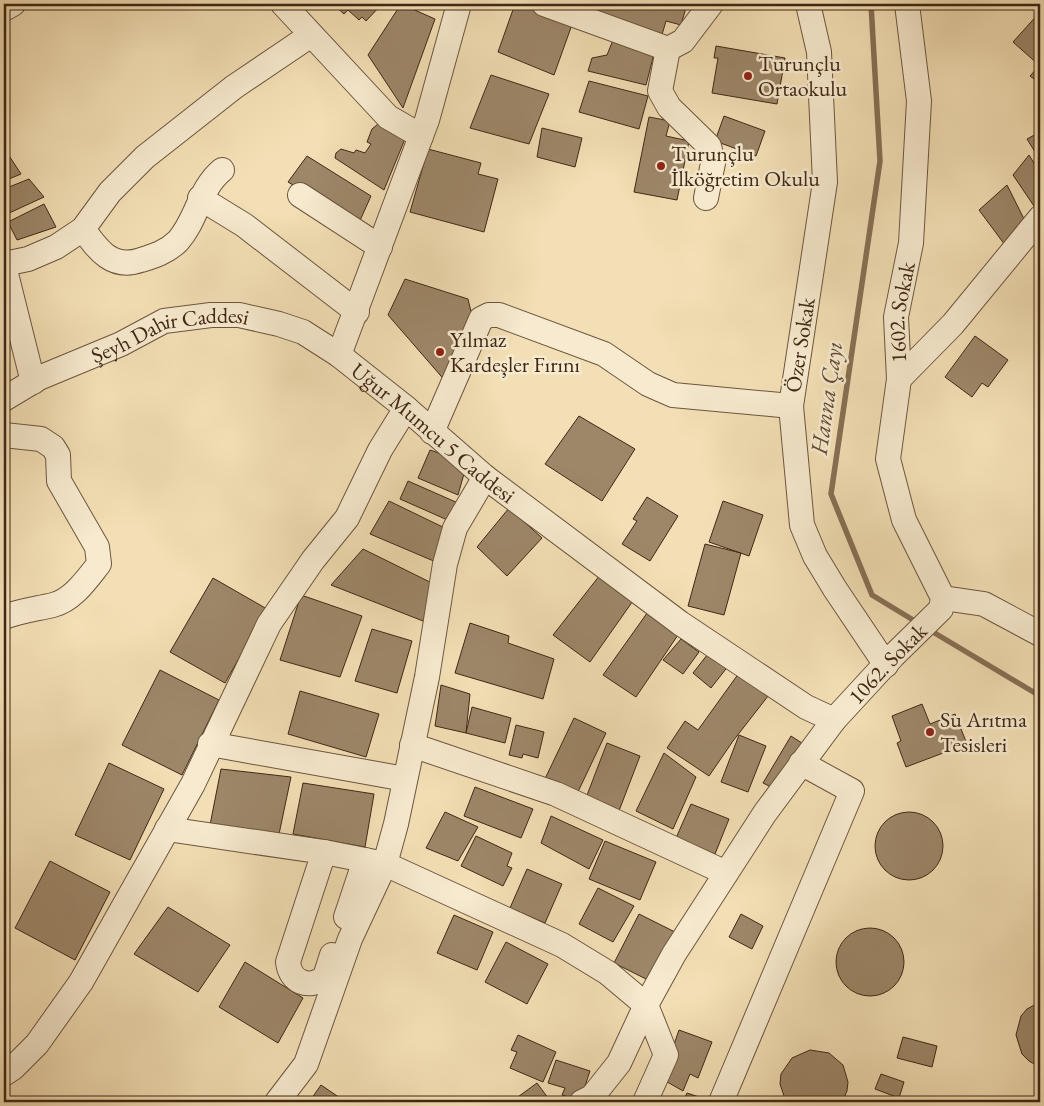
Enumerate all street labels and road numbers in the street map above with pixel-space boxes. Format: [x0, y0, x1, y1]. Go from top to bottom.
street label: 1602. Sokak [881, 258, 921, 363]
street label: Özer Sokak [778, 295, 822, 394]
street label: Şeyh Dahir Caddesi [86, 300, 252, 369]
street label: Uğur Mumcu 5 Caddesi [345, 356, 521, 509]
street label: 1062. Sokak [841, 616, 933, 710]

